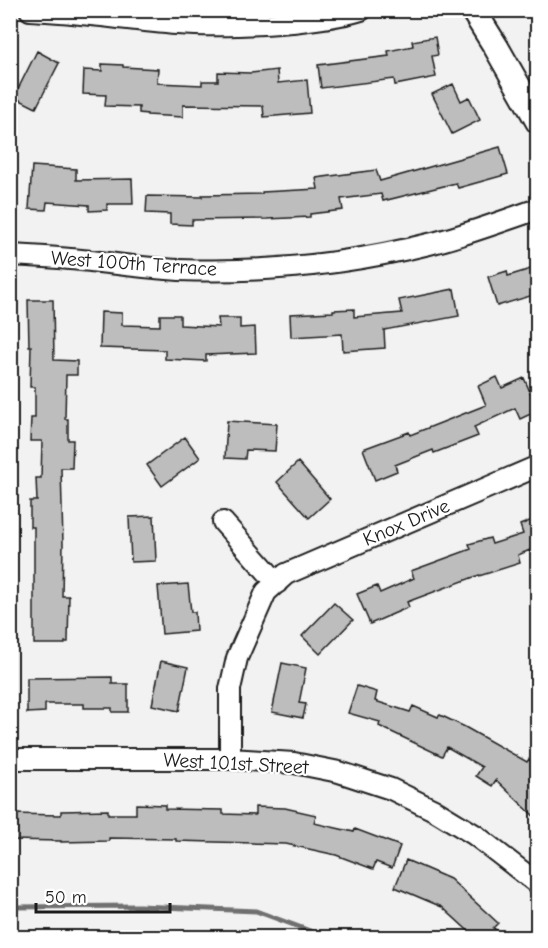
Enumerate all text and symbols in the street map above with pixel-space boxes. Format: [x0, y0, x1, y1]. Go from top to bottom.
street label: West 100th Terrace [50, 246, 218, 281]
street label: Knox Drive [360, 494, 453, 551]
street label: West 101st Street [163, 748, 311, 779]
scale bar [36, 876, 170, 914]
text: 50 m [45, 887, 87, 908]

